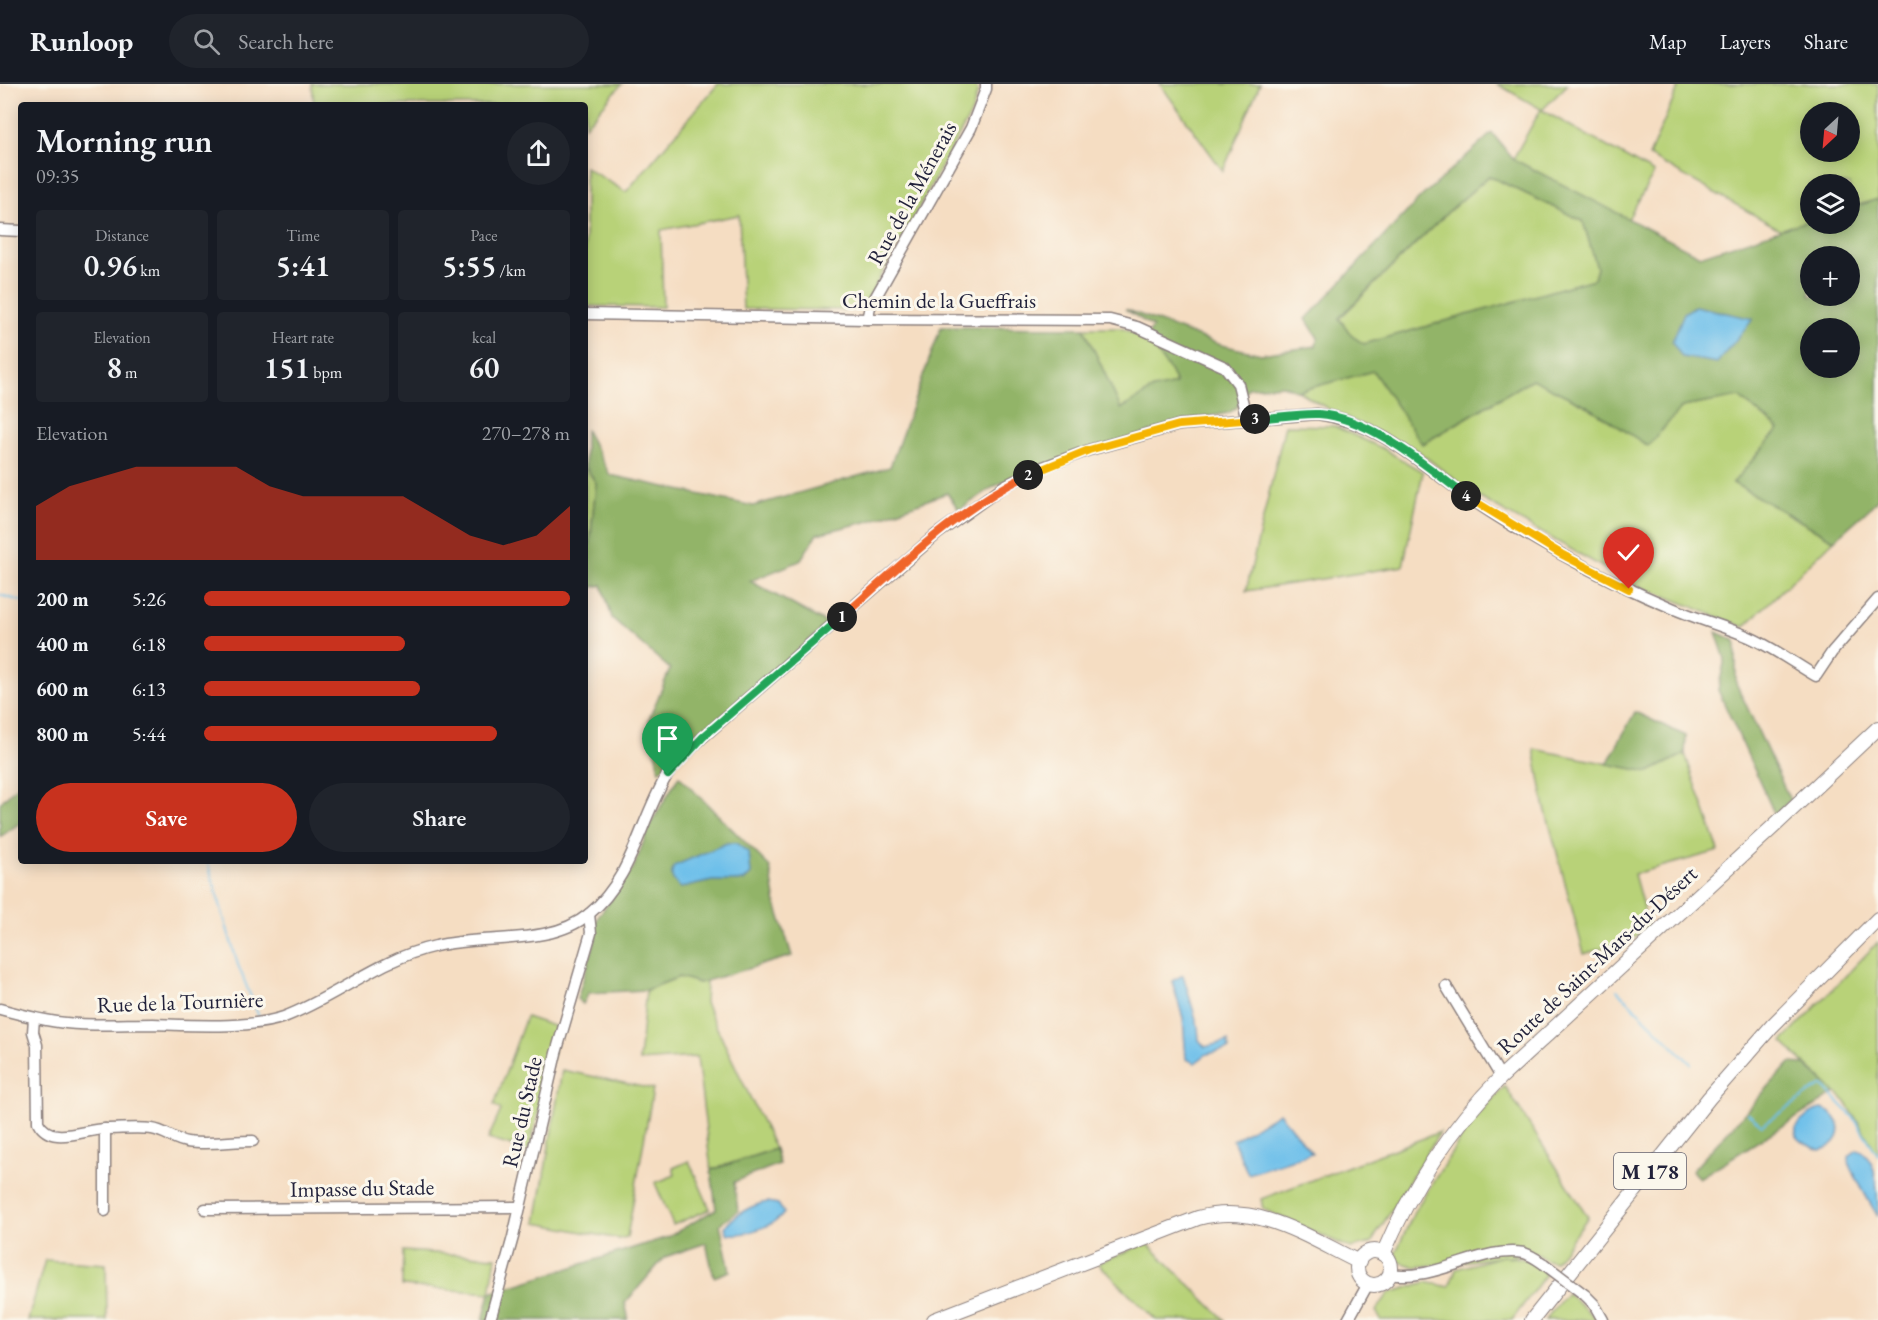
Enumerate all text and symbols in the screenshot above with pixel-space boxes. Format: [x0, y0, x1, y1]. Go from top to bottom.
search box [169, 14, 589, 68]
text: Runloop [30, 23, 133, 59]
icon: search [190, 25, 223, 58]
text: Search here [238, 27, 334, 56]
text: Map [1649, 28, 1687, 55]
text: Layers [1720, 28, 1771, 55]
text: Share [1804, 28, 1848, 55]
north arrow [1800, 102, 1860, 162]
map controls [1800, 102, 1860, 378]
street label: Rue de la Ménerais [861, 116, 963, 270]
text: Morning run [36, 119, 213, 162]
button: share [507, 122, 570, 185]
text: 09:35 [36, 163, 79, 189]
button: layers [1800, 174, 1860, 234]
text: Distance [95, 225, 149, 246]
text: Time [286, 225, 320, 246]
text: Pace [471, 225, 497, 246]
text: 0.96 [84, 246, 137, 285]
text: 5:41 [276, 246, 330, 285]
text: 5:55 [442, 246, 496, 285]
button: + [1800, 246, 1860, 306]
text: km [137, 260, 160, 281]
text: /km [496, 260, 526, 281]
street label: Chemin de la Gueffrais [842, 286, 1036, 315]
button: − [1800, 318, 1860, 378]
text: Elevation [93, 327, 151, 348]
text: Heart rate [272, 327, 334, 348]
text: kcal [472, 327, 496, 348]
text: 8 [106, 348, 122, 387]
text: 151 [264, 348, 310, 387]
text: 60 [469, 348, 499, 387]
text: m [122, 362, 138, 383]
text: bpm [310, 362, 342, 383]
pin: 3 [1240, 404, 1270, 434]
text: 3 [1251, 408, 1259, 429]
text: Elevation [36, 420, 108, 446]
text: 270–278 m [482, 420, 570, 446]
pin: 2 [1013, 460, 1043, 490]
text: 2 [1024, 464, 1032, 485]
pin: 4 [1451, 481, 1481, 511]
text: 4 [1462, 485, 1470, 506]
pin [1603, 527, 1654, 589]
icon: check [1612, 536, 1645, 569]
text: 200 m [36, 586, 89, 612]
text: 5:26 [132, 586, 166, 612]
pin: 1 [827, 602, 857, 632]
text: 1 [838, 606, 846, 627]
text: 400 m [36, 631, 89, 657]
text: 6:18 [132, 631, 166, 657]
text: 600 m [36, 676, 89, 702]
text: 6:13 [132, 676, 166, 702]
pin [642, 713, 693, 775]
text: 800 m [36, 721, 89, 747]
text: 5:44 [132, 721, 166, 747]
icon: arrive [651, 722, 684, 755]
button: Save [36, 783, 297, 852]
button: Share [309, 783, 570, 852]
street label: Route de Saint-Mars-du-Désert [1491, 859, 1703, 1061]
street label: Rue de la Tournière [96, 985, 264, 1019]
street label: Rue du Stade [495, 1053, 549, 1170]
road number: M 178 [1614, 1153, 1686, 1189]
street label: Impasse du Stade [290, 1172, 435, 1204]

